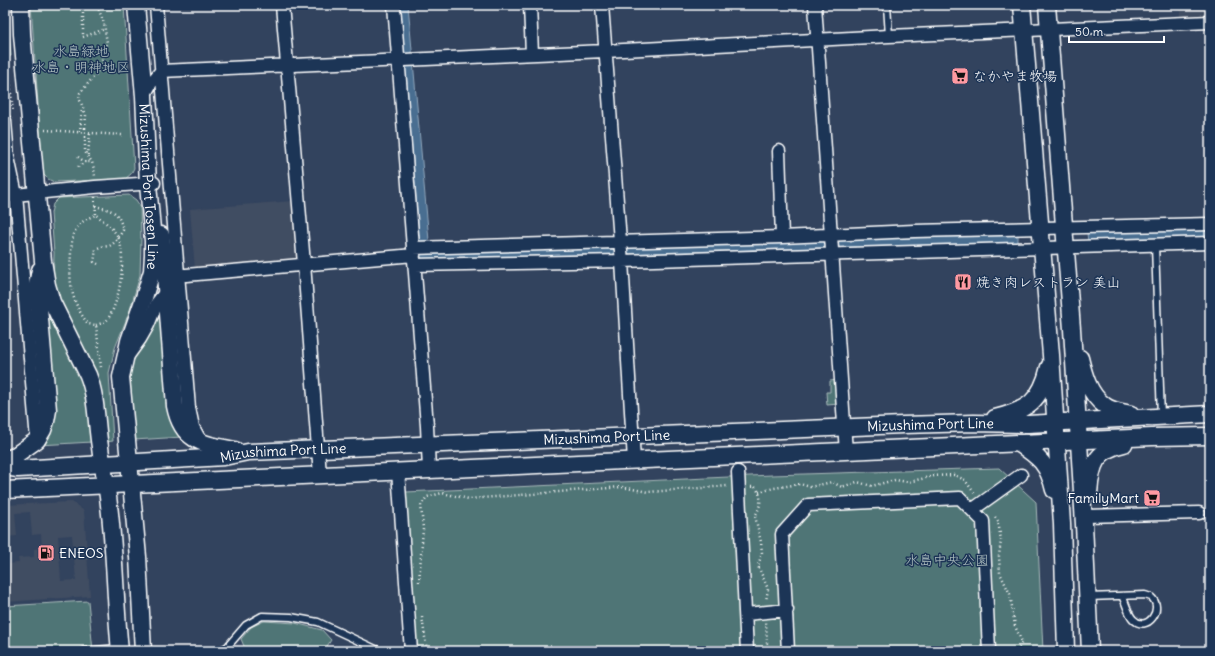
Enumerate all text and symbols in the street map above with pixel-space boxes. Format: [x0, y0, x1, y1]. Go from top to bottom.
scale bar [1069, 18, 1164, 44]
text: 50 m [1075, 24, 1104, 39]
park label: 水島緑地 水島・明神地区 [32, 42, 130, 76]
supermarket icon: なかやま牧場 [950, 66, 970, 86]
place label: なかやま牧場 [973, 67, 1057, 85]
street label: Mizushima Port Tosen Line [135, 103, 162, 270]
restaurant icon: 焼き肉レストラン 美山 [953, 272, 973, 292]
place label: 焼き肉レストラン 美山 [976, 273, 1120, 291]
street label: Mizushima Port Line [867, 414, 994, 435]
street label: Mizushima Port Line [543, 426, 670, 449]
street label: Mizushima Port Line [218, 439, 347, 467]
supermarket icon: FamilyMart [1142, 488, 1162, 508]
place label: FamilyMart [1068, 489, 1139, 507]
fuel station icon: ENEOS [36, 543, 56, 563]
place label: ENEOS [59, 544, 104, 562]
park label: 水島中央公園 [905, 551, 989, 569]

